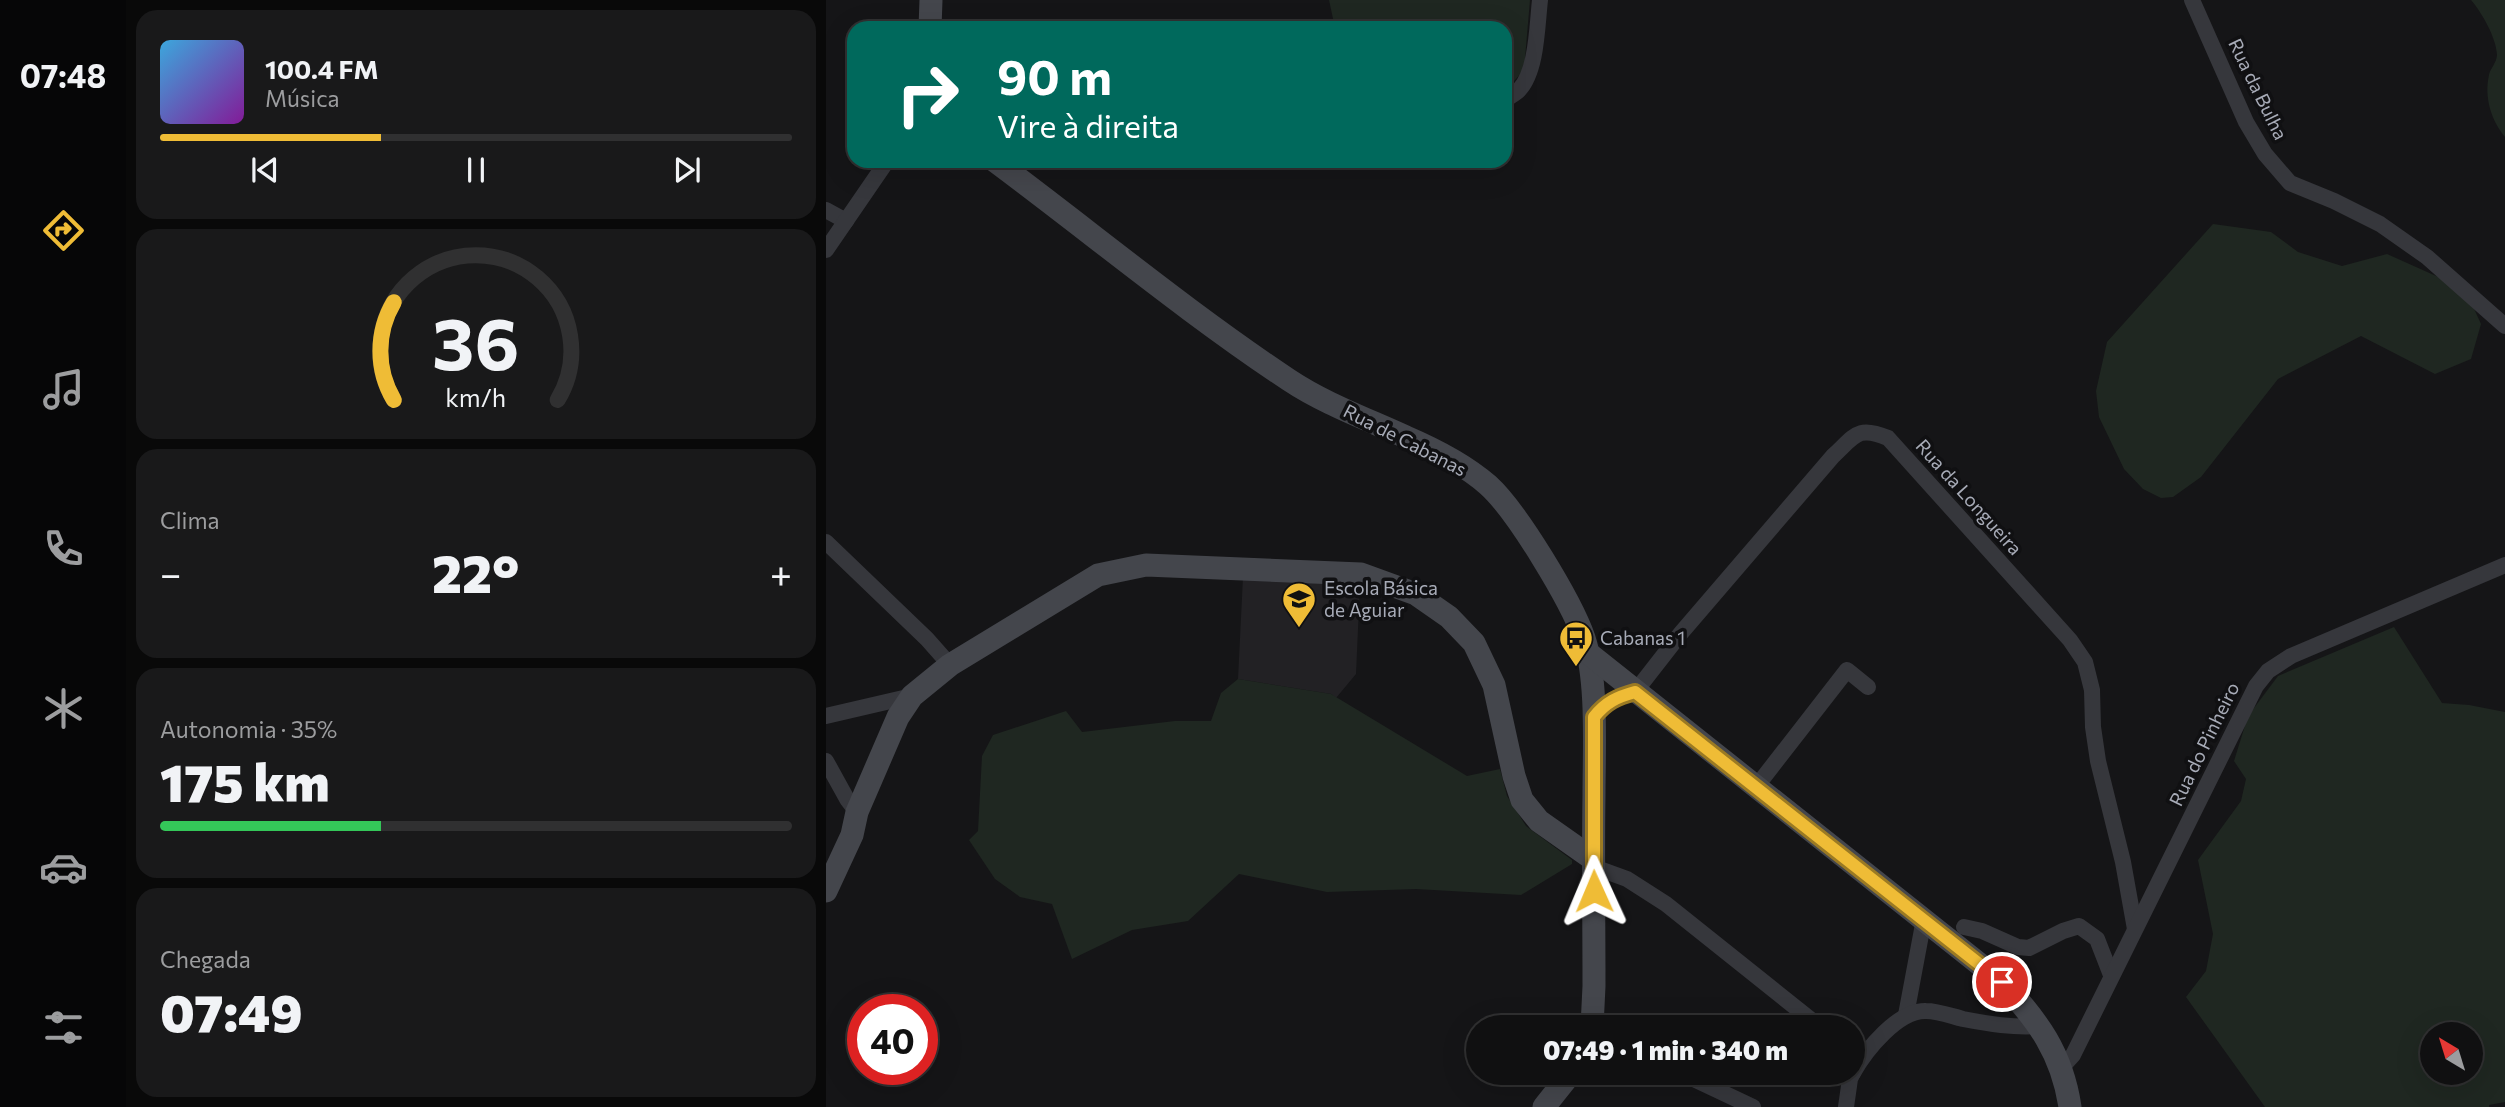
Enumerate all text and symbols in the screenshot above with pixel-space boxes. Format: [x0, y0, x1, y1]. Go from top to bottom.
street label: Rua da Bulha [2224, 34, 2293, 143]
text: 90 m [997, 45, 1112, 105]
icon: right [882, 49, 973, 140]
text: 100.4 FM [265, 53, 379, 84]
text: 07:48 [20, 55, 106, 95]
text: Música [265, 84, 340, 112]
text: Vire à direita [997, 105, 1179, 145]
icon: previous [246, 151, 284, 189]
icon: pause [457, 151, 495, 189]
icon: next [668, 151, 706, 189]
icon: directions [39, 206, 88, 255]
text: 36 [432, 297, 520, 386]
icon: music [39, 365, 88, 414]
text: km/h [446, 382, 506, 412]
street label: Rua de Cabanas [1340, 399, 1471, 480]
street label: Rua da Longueira [1911, 434, 2027, 559]
text: Clima [160, 506, 220, 534]
icon: phone [39, 524, 88, 573]
text: 22° [432, 540, 519, 604]
text: − [160, 549, 182, 596]
text: + [770, 549, 792, 596]
place label: Escola Básica de Aguiar [1324, 576, 1438, 621]
school or university icon: Escola Básica de Aguiar [1280, 580, 1318, 629]
bus stop icon: Cabanas 1 [1557, 619, 1595, 668]
place label: Cabanas 1 [1600, 626, 1685, 649]
street label: Rua do Pinheiro [2164, 678, 2243, 809]
icon: climate [39, 684, 88, 733]
text: Autonomia · 35% [160, 715, 337, 743]
text: 175 km [160, 749, 330, 813]
icon: car [39, 843, 88, 892]
position arrow [1557, 854, 1631, 928]
text: Chegada [160, 945, 251, 973]
pin [1972, 952, 2032, 1012]
icon: arrive [1983, 963, 2021, 1001]
text: 07:49 [160, 979, 303, 1043]
speed limit sign: 40 [847, 994, 938, 1085]
icon: filters [39, 1003, 88, 1052]
north arrow [2420, 1022, 2483, 1085]
map controls [2420, 1022, 2483, 1085]
text: 07:49 · 1 min · 340 m [1543, 1034, 1788, 1065]

